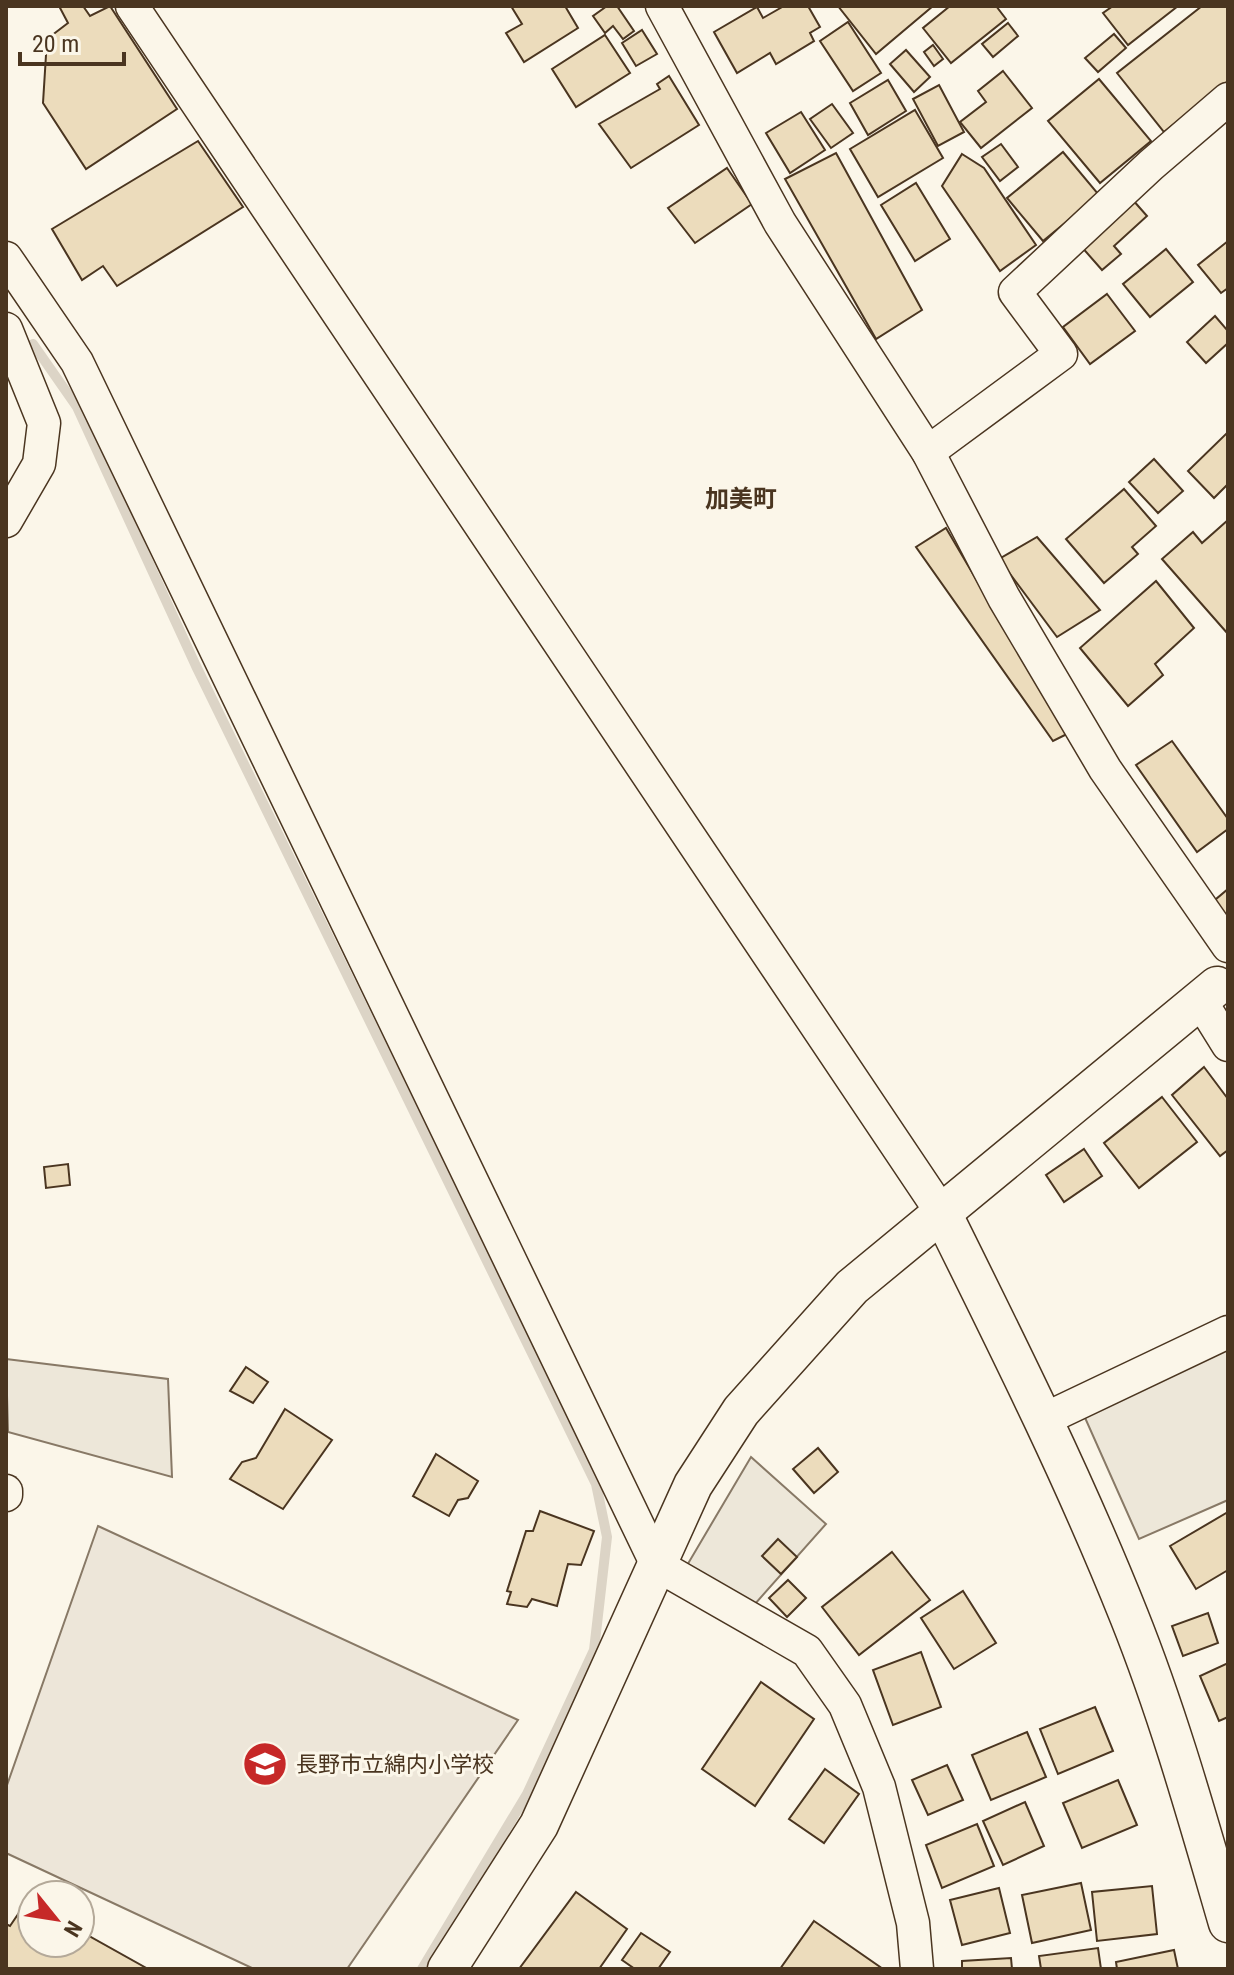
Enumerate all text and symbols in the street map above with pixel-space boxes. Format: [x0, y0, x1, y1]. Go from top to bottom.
scale bar [20, 16, 124, 66]
text: 20 m [32, 30, 79, 58]
district label: 加美町 [705, 485, 777, 513]
school or university icon: 長野市立綿内小学校 [241, 1740, 289, 1788]
place label: 長野市立綿内小学校 [296, 1752, 494, 1777]
north arrow [16, 1879, 96, 1959]
text: N [59, 1917, 87, 1941]

